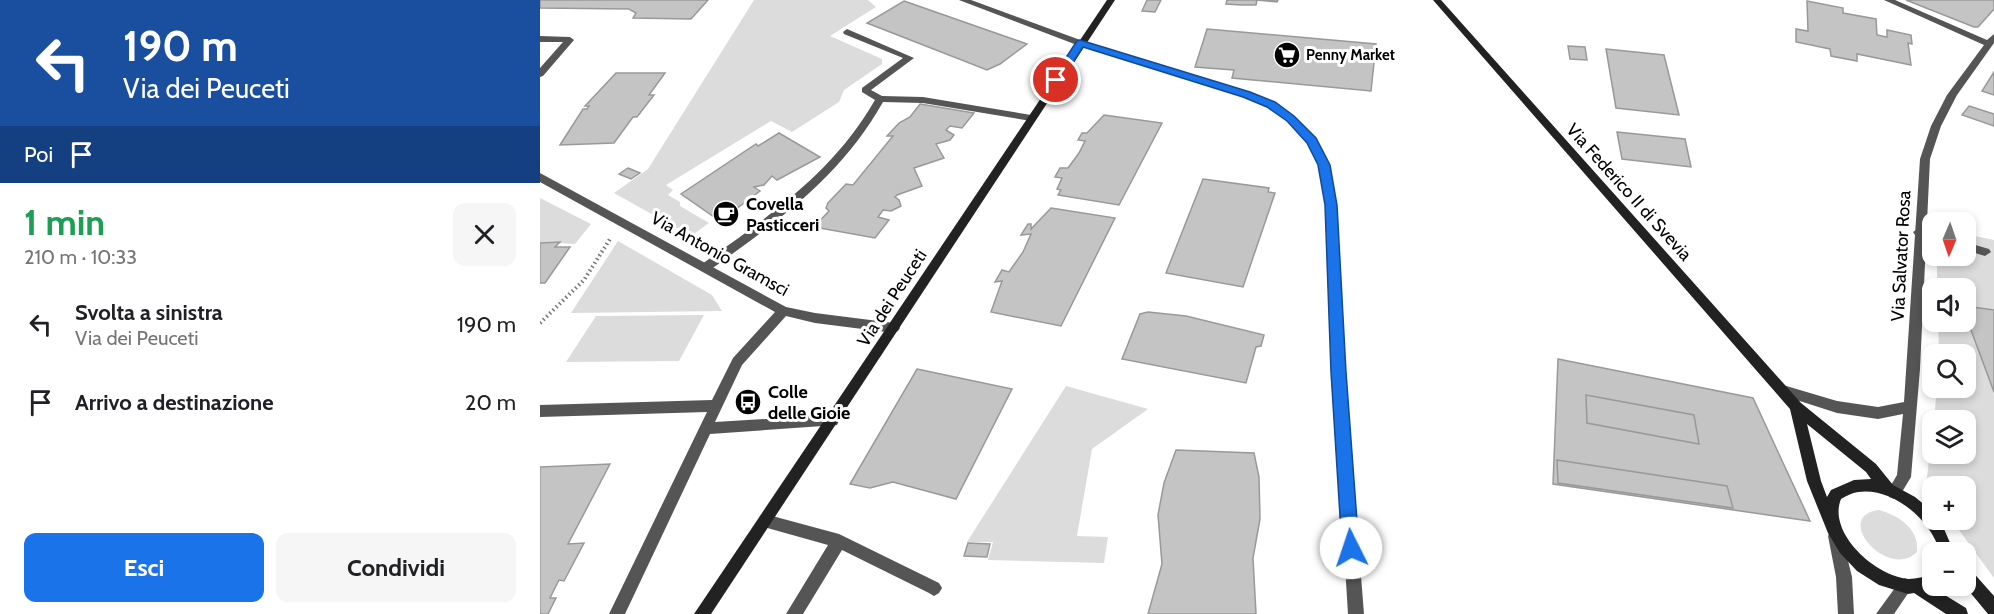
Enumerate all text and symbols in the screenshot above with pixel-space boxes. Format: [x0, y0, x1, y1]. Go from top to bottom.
text: 190 m [123, 20, 238, 72]
icon: left [24, 24, 102, 102]
supermarket icon: Penny Market [1272, 40, 1302, 70]
place label: Penny Market [1306, 46, 1395, 64]
pin [1030, 54, 1081, 105]
icon: arrive [1039, 63, 1072, 96]
text: Via dei Peuceti [123, 72, 290, 105]
street label: Via Federico II di Svevia [1562, 119, 1697, 266]
icon: arrive [65, 138, 98, 171]
text: Poi [24, 141, 53, 168]
street label: Via Salvator Rosa [1887, 190, 1915, 322]
place label: Covella Pasticceri [746, 193, 819, 236]
cafe icon: Covella Pasticceri [711, 199, 741, 229]
text: 1 min [24, 200, 105, 244]
button: close [453, 203, 516, 266]
street label: Via Antonio Gramsci [647, 207, 793, 301]
north arrow [1922, 212, 1976, 266]
map controls [1922, 212, 1976, 596]
text: 210 m · 10:33 [24, 245, 137, 269]
street label: Via dei Peuceti [852, 245, 932, 351]
button: sound [1922, 278, 1976, 332]
text: Svolta a sinistra [75, 299, 223, 326]
icon: left [24, 308, 57, 341]
text: 190 m [457, 311, 516, 338]
text: Via dei Peuceti [75, 326, 199, 350]
button: search [1922, 344, 1976, 398]
place label: Colle delle Gioie [768, 381, 850, 424]
icon: arrive [24, 386, 57, 419]
bus stop icon: Colle delle Gioie [733, 387, 763, 417]
text: Arrivo a destinazione [75, 389, 273, 416]
text: 20 m [465, 389, 516, 416]
button: layers [1922, 410, 1976, 464]
button: + [1922, 476, 1976, 530]
position arrow [1319, 516, 1383, 580]
button: Esci [24, 533, 264, 602]
button: Condividi [276, 533, 516, 602]
button: − [1922, 542, 1976, 596]

